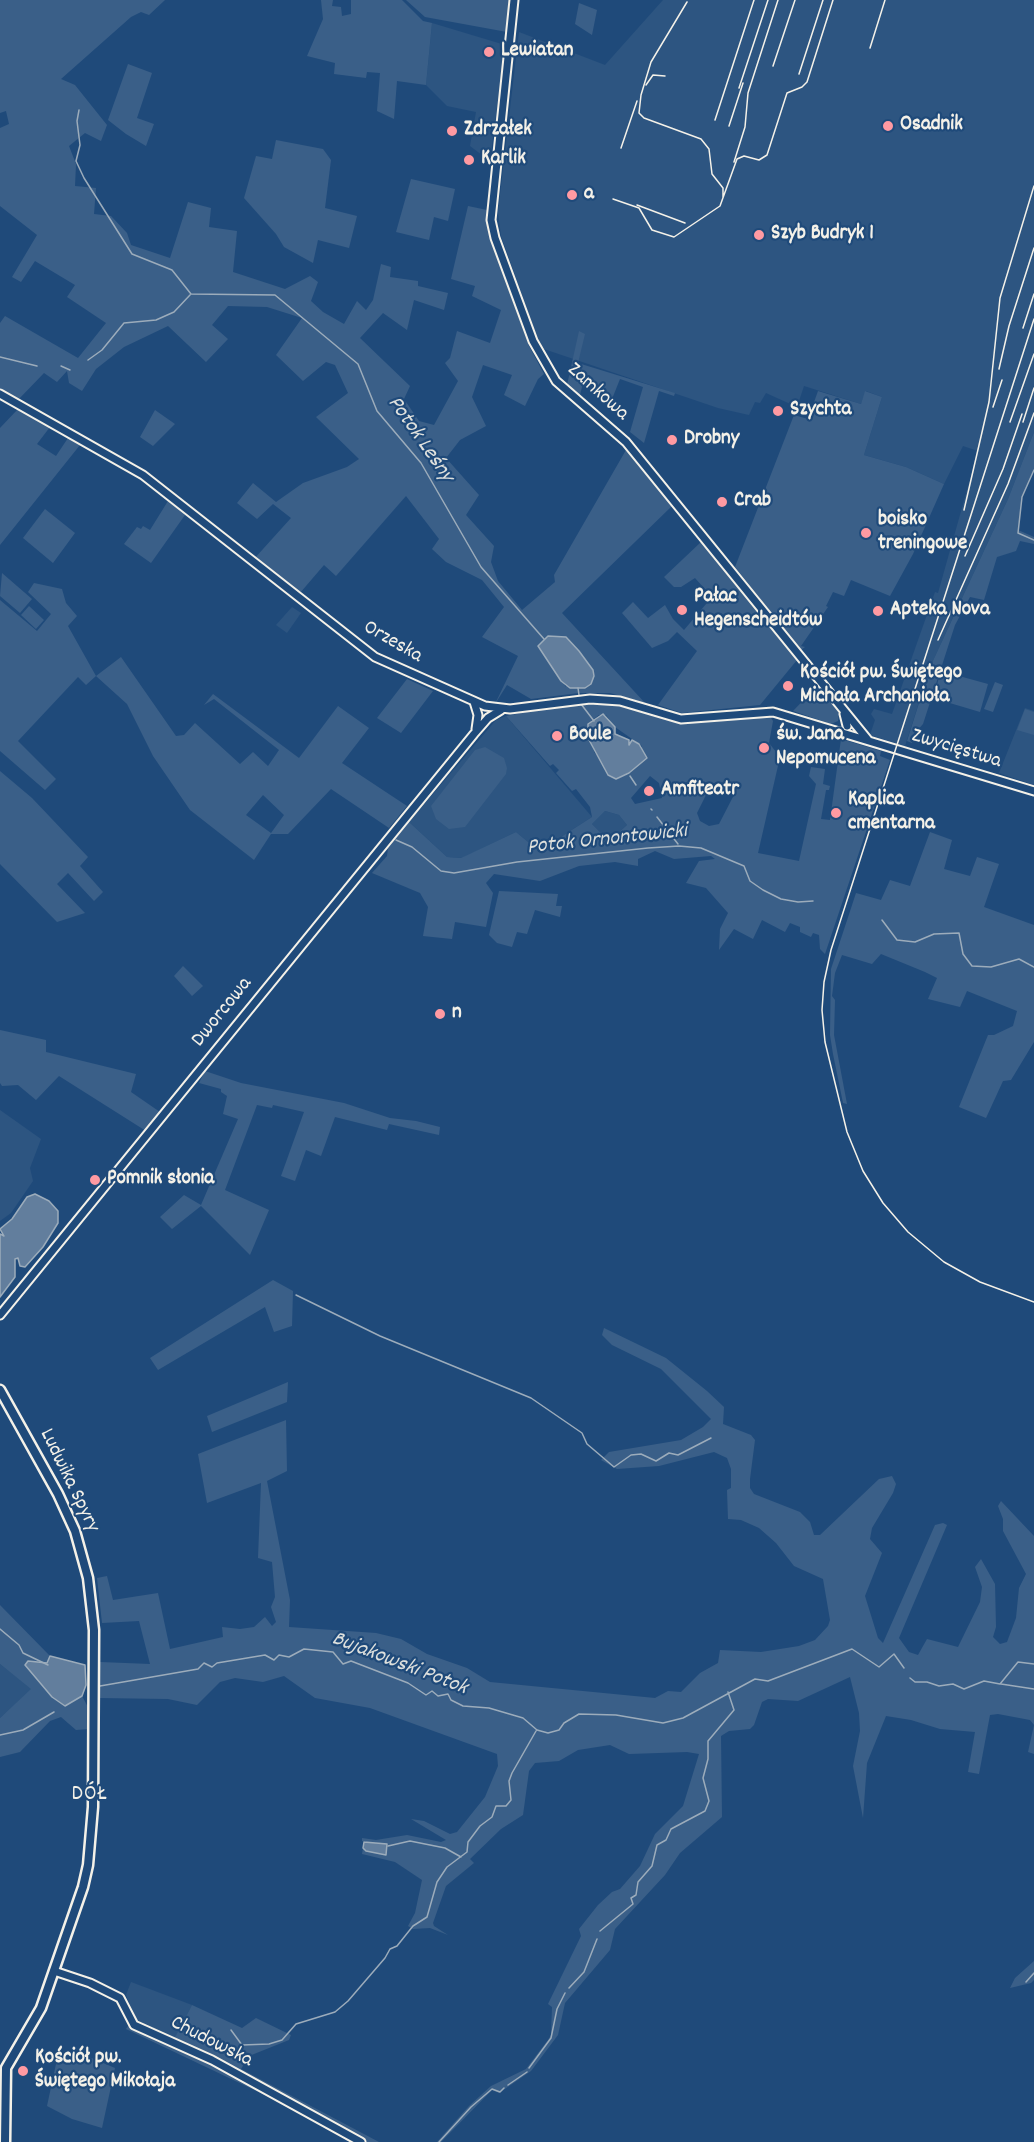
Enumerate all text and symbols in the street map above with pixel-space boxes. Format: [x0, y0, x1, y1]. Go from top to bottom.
place label: Lewiatan [501, 39, 573, 65]
marker: Lewiatan [482, 45, 496, 59]
place label: Osadnik [900, 113, 963, 139]
place label: Zdrzałek [464, 118, 532, 144]
marker: Osadnik [881, 119, 895, 133]
marker: Zdrzałek [445, 124, 459, 138]
place label: Karlik [481, 147, 526, 173]
marker: Karlik [462, 153, 476, 167]
place label: a [584, 182, 594, 208]
marker: a [565, 188, 579, 202]
place label: Szyb Budryk 1 [771, 222, 874, 248]
marker: Szyb Budryk 1 [752, 228, 766, 242]
street label: Zamkowa [561, 359, 633, 427]
water label: Potok Leśny [380, 392, 458, 488]
place label: Szychta [790, 398, 851, 424]
marker: Szychta [771, 404, 785, 418]
place label: Drobny [684, 427, 739, 453]
marker: Drobny [665, 433, 679, 447]
place label: Crab [734, 489, 771, 515]
marker: Crab [715, 495, 729, 509]
place label: boisko treningowe [878, 508, 967, 558]
marker: boisko treningowe [859, 526, 873, 540]
place label: Pałac Hegenscheidtów [694, 585, 823, 635]
place label: Apteka Nova [890, 598, 990, 624]
marker: Pałac Hegenscheidtów [675, 603, 689, 617]
marker: Apteka Nova [871, 604, 885, 618]
street label: Orzeska [358, 616, 426, 670]
place label: Kościół pw. Świętego Michała Archanioła [800, 661, 962, 711]
marker: Kościół pw. Świętego Michała Archanioła [781, 679, 795, 693]
place label: Boule [569, 723, 612, 749]
place label: św. Jana Nepomucena [776, 723, 875, 773]
street label: Zwycięstwa [908, 724, 1004, 776]
marker: Boule [550, 729, 564, 743]
marker: św. Jana Nepomucena [757, 741, 771, 755]
place label: Amfiteatr [661, 778, 739, 804]
marker: Amfiteatr [642, 784, 656, 798]
place label: Kaplica cmentarna [848, 788, 935, 838]
marker: Kaplica cmentarna [829, 806, 843, 820]
water label: Potok Ornontowicki [526, 819, 688, 863]
street label: Dworcowa [187, 973, 259, 1053]
place label: n [452, 1001, 462, 1027]
marker: n [433, 1007, 447, 1021]
place label: Pomnik słonia [107, 1167, 214, 1193]
marker: Pomnik słonia [88, 1173, 102, 1187]
street label: Ludwika Spyry [32, 1425, 104, 1537]
water label: Bujakowski Potok [328, 1627, 470, 1703]
district label: DÓŁ [71, 1783, 109, 1809]
street label: Chudowska [166, 2012, 256, 2074]
place label: Kościół pw. Świętego Mikołaja [35, 2046, 175, 2096]
marker: Kościół pw. Świętego Mikołaja [16, 2064, 30, 2078]

